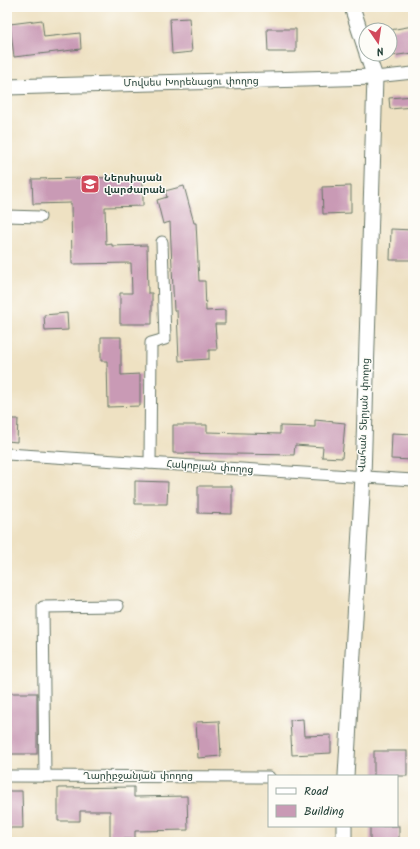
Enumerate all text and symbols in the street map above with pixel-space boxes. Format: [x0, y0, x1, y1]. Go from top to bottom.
north arrow [358, 22, 398, 62]
text: N [375, 41, 385, 60]
street label: Մովսես Խորենացու փողոց [123, 73, 259, 91]
place label: Ներսիսյան վարժարան [104, 170, 165, 198]
school or university icon: Ներսիսյան վարժարան [79, 173, 101, 195]
street label: Վահան Տերյան փողոց [354, 358, 374, 472]
street label: Հակոբյան փողոց [166, 456, 254, 478]
street label: Ղարիբջանյան փողոց [83, 768, 193, 784]
legend [268, 775, 398, 827]
text: Road [304, 782, 329, 801]
text: Building [304, 802, 344, 821]

